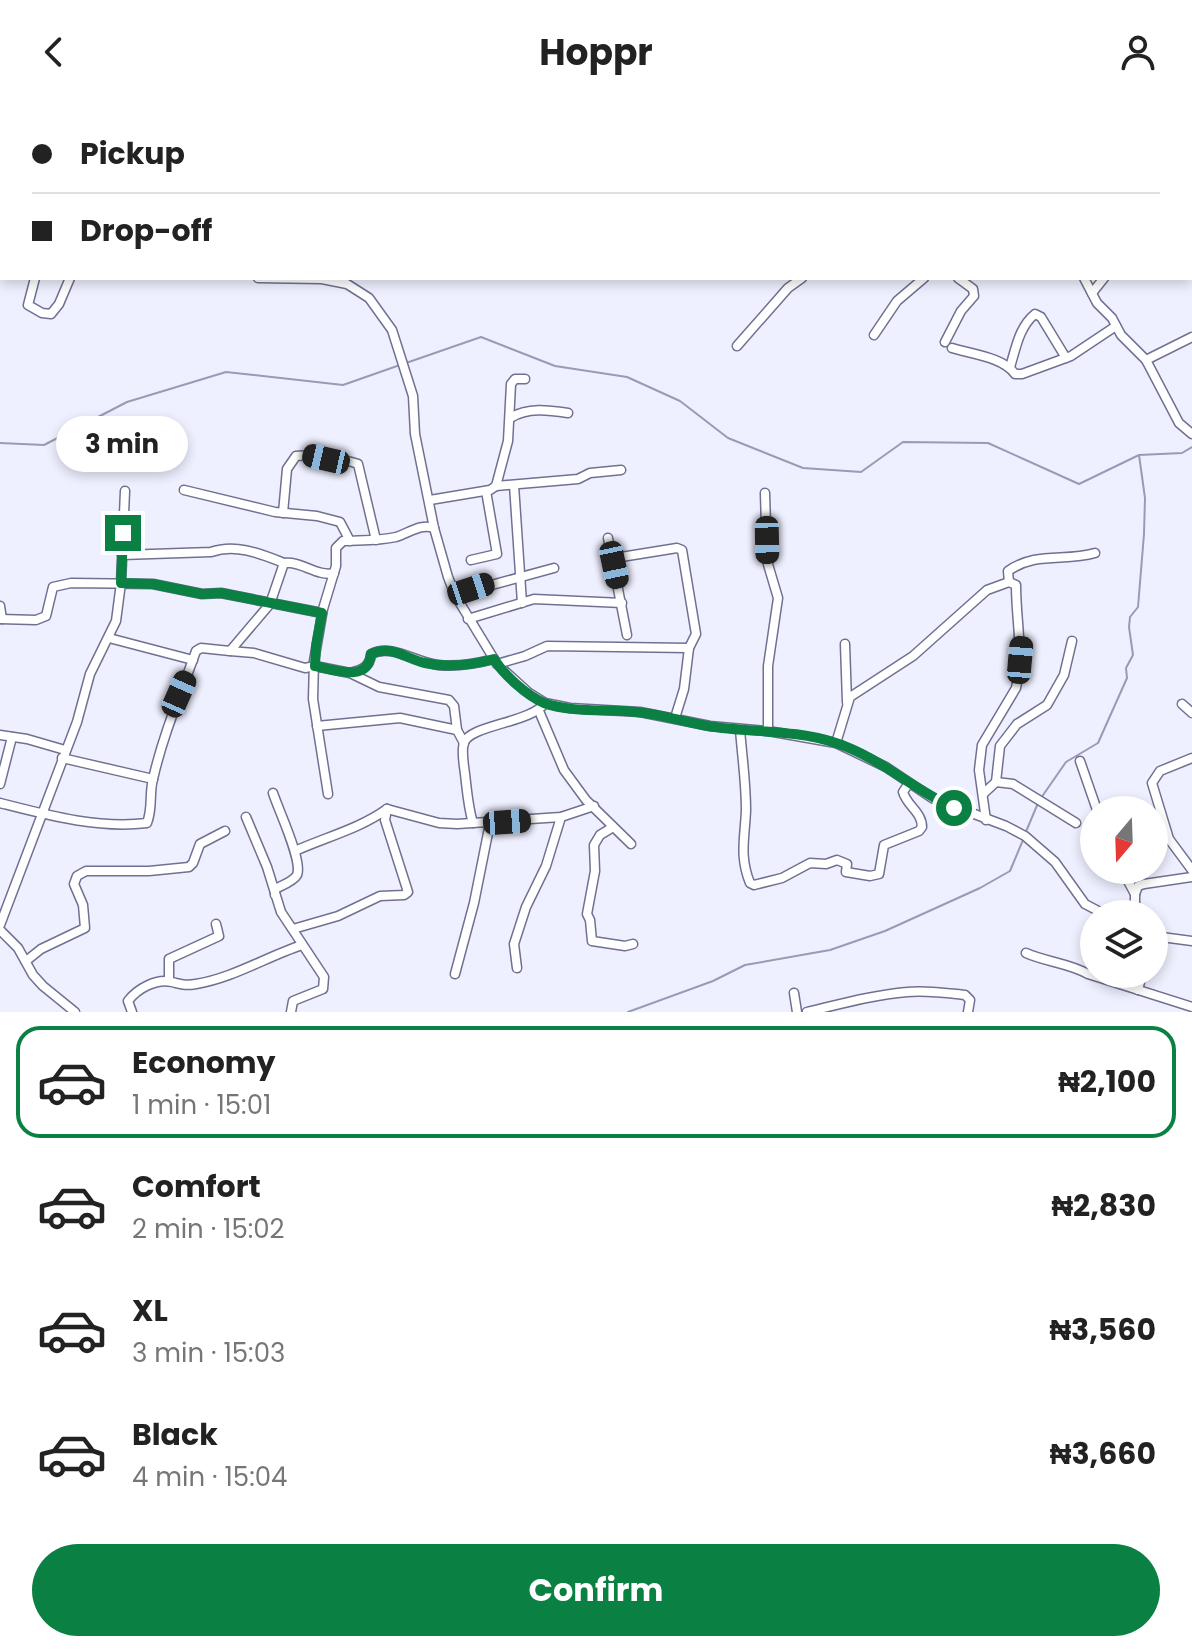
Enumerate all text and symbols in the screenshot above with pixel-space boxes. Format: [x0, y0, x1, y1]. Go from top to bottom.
text: Hoppr [539, 27, 653, 78]
icon: back [32, 30, 76, 74]
icon: person [1116, 30, 1160, 74]
text: Pickup [80, 132, 185, 175]
text: Drop-off [80, 209, 212, 252]
callout: 3 min [57, 417, 189, 473]
text: 3 min [85, 426, 159, 462]
car [300, 442, 352, 476]
route end [105, 515, 141, 551]
car [755, 516, 779, 564]
car [597, 539, 631, 591]
car [444, 570, 498, 608]
car [1006, 635, 1034, 685]
car [158, 667, 200, 721]
route start [936, 790, 972, 826]
north arrow [1080, 796, 1168, 884]
map controls [1080, 796, 1168, 988]
car [482, 808, 532, 836]
button: layers [1080, 900, 1168, 988]
text: Economy [132, 1041, 276, 1084]
icon: car [36, 1046, 108, 1118]
text: ₦2,100 [1058, 1060, 1156, 1103]
text: 1 min · 15:01 [132, 1087, 271, 1123]
text: Comfort [132, 1165, 261, 1208]
icon: car [36, 1170, 108, 1242]
text: ₦2,830 [1051, 1184, 1156, 1227]
text: 2 min · 15:02 [132, 1211, 285, 1247]
text: XL [132, 1289, 168, 1332]
icon: car [36, 1294, 108, 1366]
text: ₦3,560 [1049, 1308, 1156, 1351]
text: 3 min · 15:03 [132, 1335, 285, 1371]
text: Black [132, 1413, 218, 1456]
icon: car [36, 1418, 108, 1490]
text: ₦3,660 [1050, 1432, 1156, 1475]
text: 4 min · 15:04 [132, 1459, 287, 1495]
button: Confirm [32, 1544, 1160, 1636]

